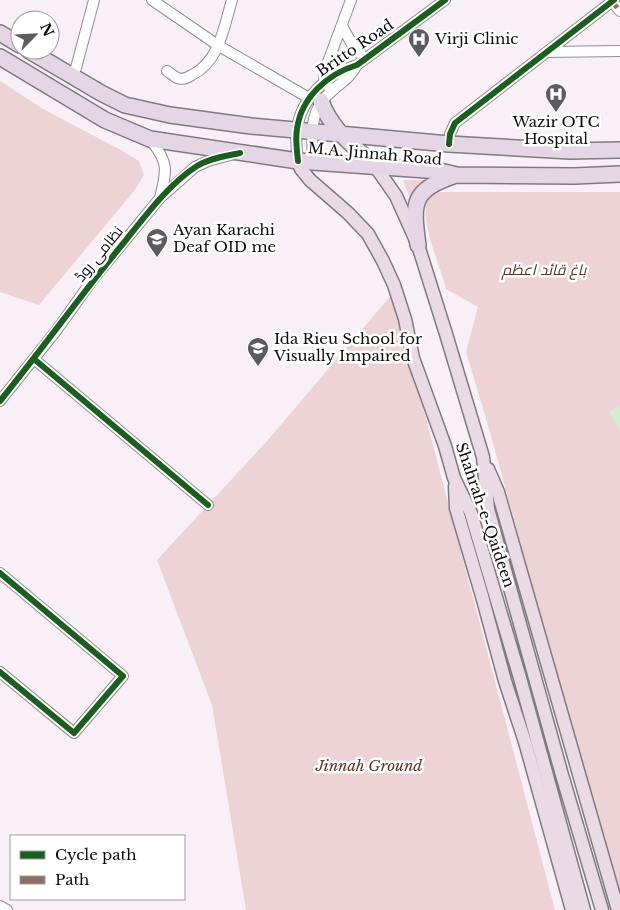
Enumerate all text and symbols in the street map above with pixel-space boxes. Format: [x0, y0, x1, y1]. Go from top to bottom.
north arrow [10, 10, 60, 60]
street label: Britto Road [312, 15, 397, 80]
text: N [36, 20, 58, 39]
hospital icon: Virji Clinic [407, 27, 431, 58]
place label: Virji Clinic [434, 29, 518, 48]
hospital icon: Wazir OTC Hospital [544, 82, 568, 113]
place label: Wazir OTC Hospital [511, 112, 600, 148]
street label: M.A. Jinnah Road [307, 138, 443, 169]
place label: Ayan Karachi Deaf OID me [172, 220, 276, 256]
street label: نظامی روڈ [70, 222, 128, 286]
school or university icon: Ayan Karachi Deaf OID me [145, 227, 169, 258]
park label: باغ قائد اعظم [501, 260, 587, 280]
place label: Ida Rieu School for Visually Impaired [273, 329, 423, 365]
school or university icon: Ida Rieu School for Visually Impaired [246, 336, 270, 367]
street label: Shahrah-e-Qaideen [452, 440, 519, 590]
park label: Jinnah Ground [315, 756, 422, 775]
legend [10, 835, 185, 900]
text: Cycle path [55, 845, 137, 864]
text: Path [55, 870, 89, 889]

